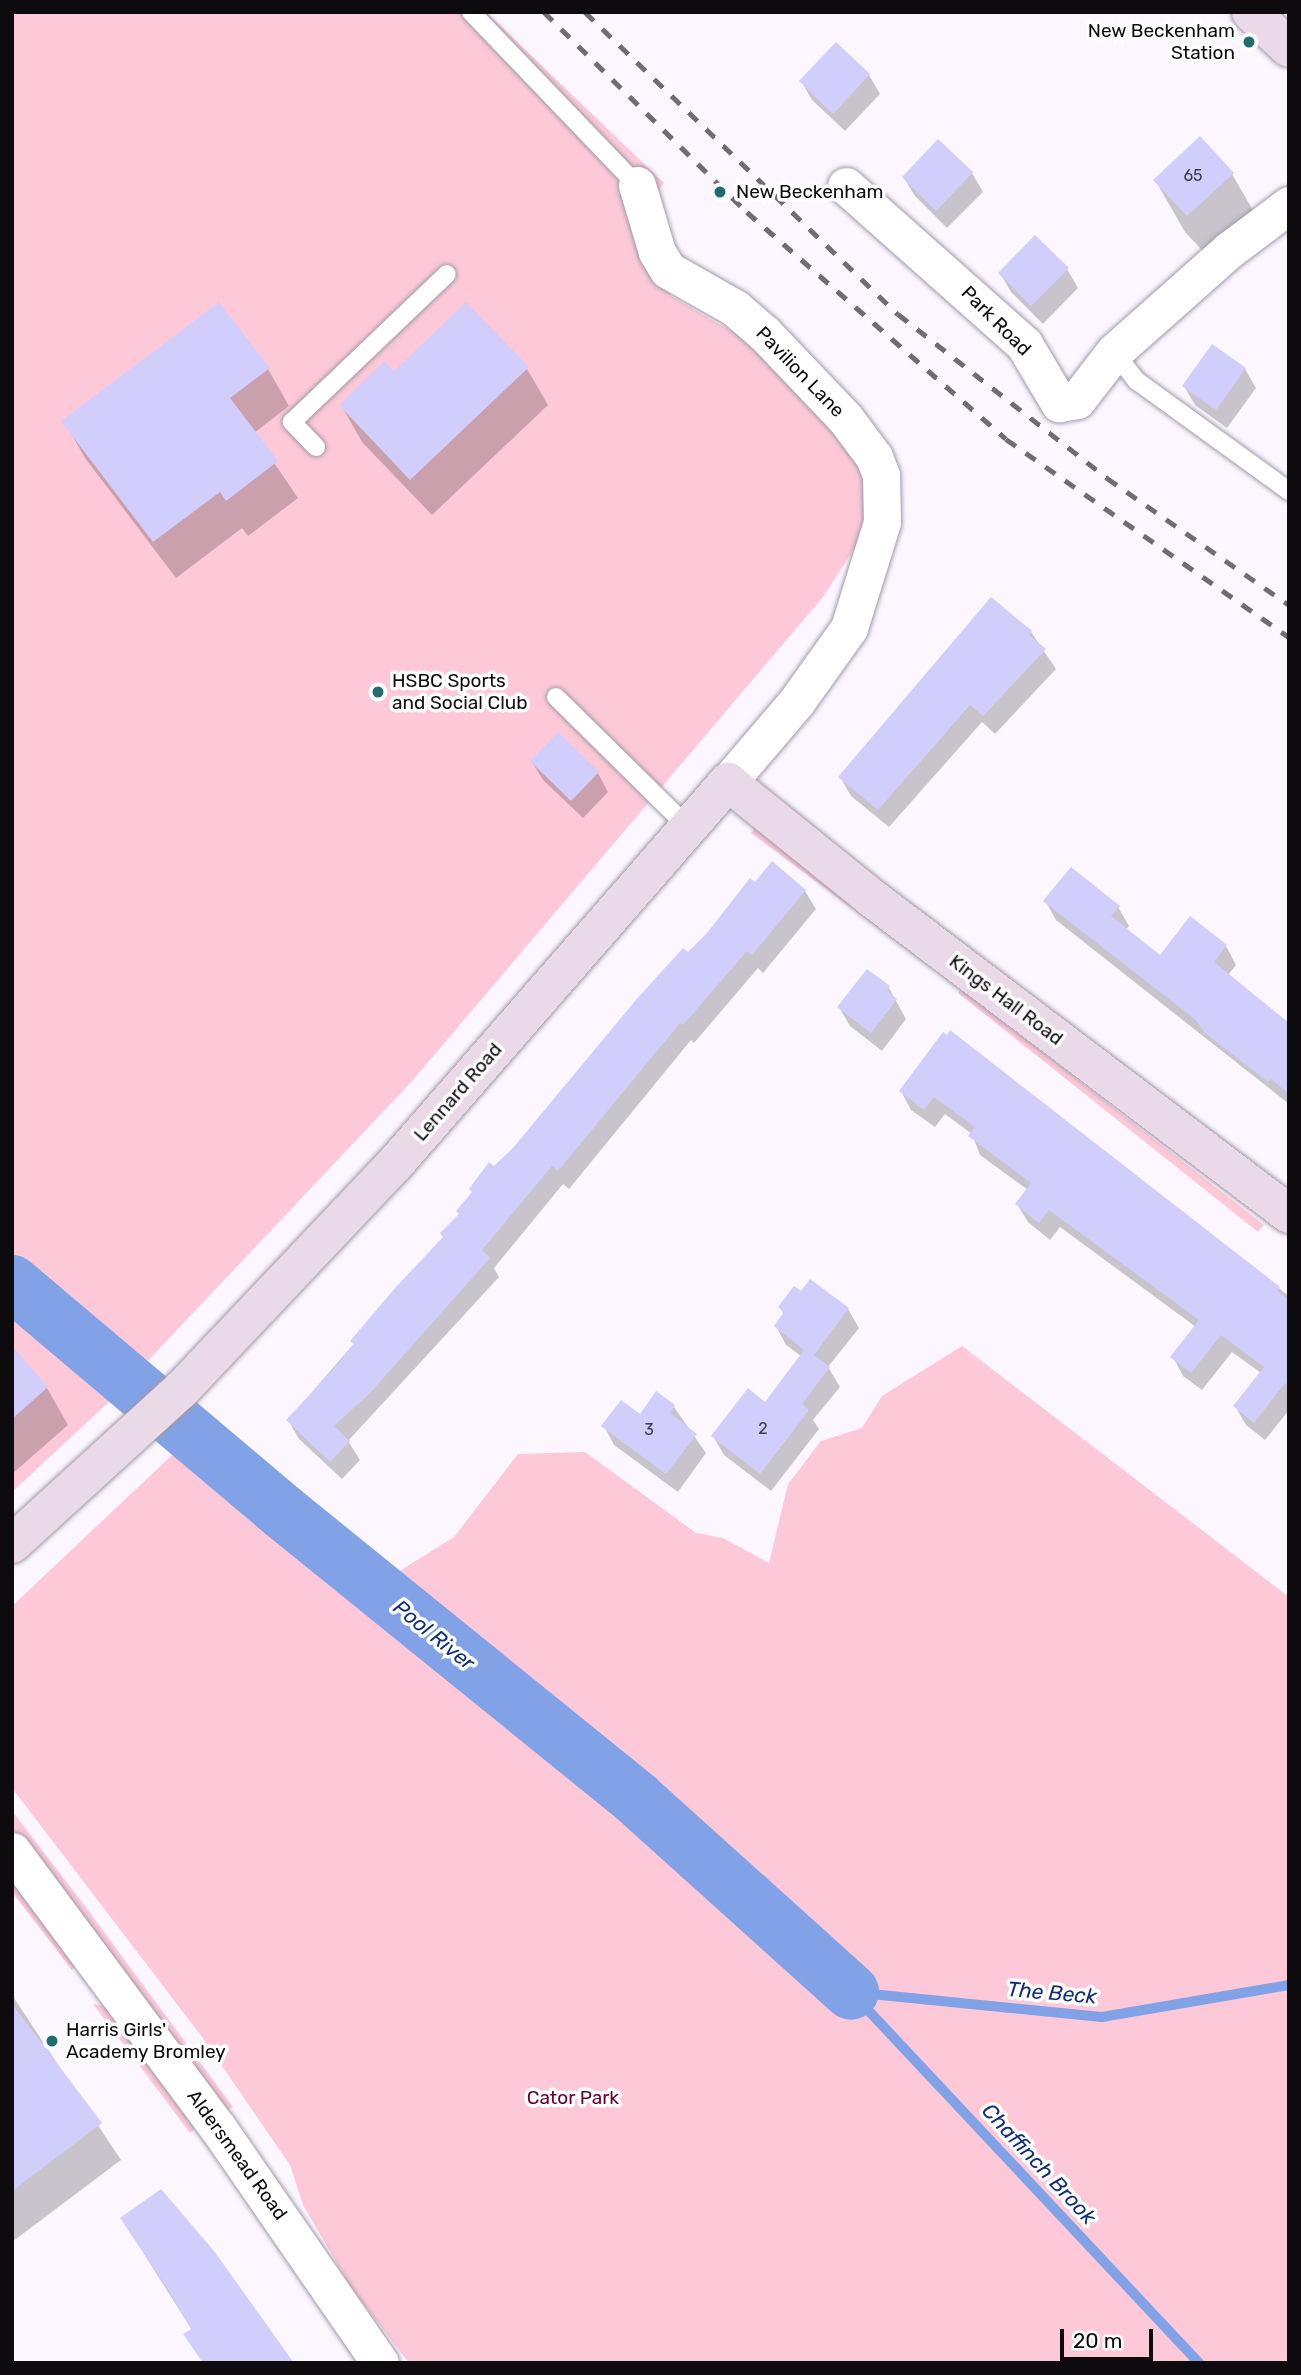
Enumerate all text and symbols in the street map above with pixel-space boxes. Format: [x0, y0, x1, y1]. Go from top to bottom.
place label: New Beckenham Station [1087, 20, 1235, 64]
marker: New Beckenham Station [1241, 34, 1257, 50]
house number: 65 [1183, 166, 1203, 186]
place label: New Beckenham [736, 181, 884, 203]
marker: New Beckenham [710, 182, 730, 202]
street label: Park Road [956, 281, 1036, 361]
street label: Pavilion Lane [751, 322, 849, 422]
place label: HSBC Sports and Social Club [392, 670, 528, 714]
marker: HSBC Sports and Social Club [370, 684, 386, 700]
street label: Kings Hall Road [945, 950, 1067, 1050]
street label: Lennard Road [409, 1038, 507, 1146]
house number: 2 [758, 1419, 768, 1439]
house number: 3 [644, 1420, 654, 1440]
water label: Pool River [388, 1594, 480, 1676]
water label: The Beck [1006, 1977, 1098, 2009]
place label: Harris Girls' Academy Bromley [66, 2019, 226, 2063]
marker: Harris Girls' Academy Bromley [44, 2033, 60, 2049]
street label: Aldersmead Road [182, 2086, 292, 2224]
park label: Cator Park [527, 2087, 619, 2109]
water label: Chaffinch Brook [977, 2098, 1101, 2230]
scale bar [1063, 2316, 1156, 2360]
text: 20 m [1073, 2328, 1122, 2353]

